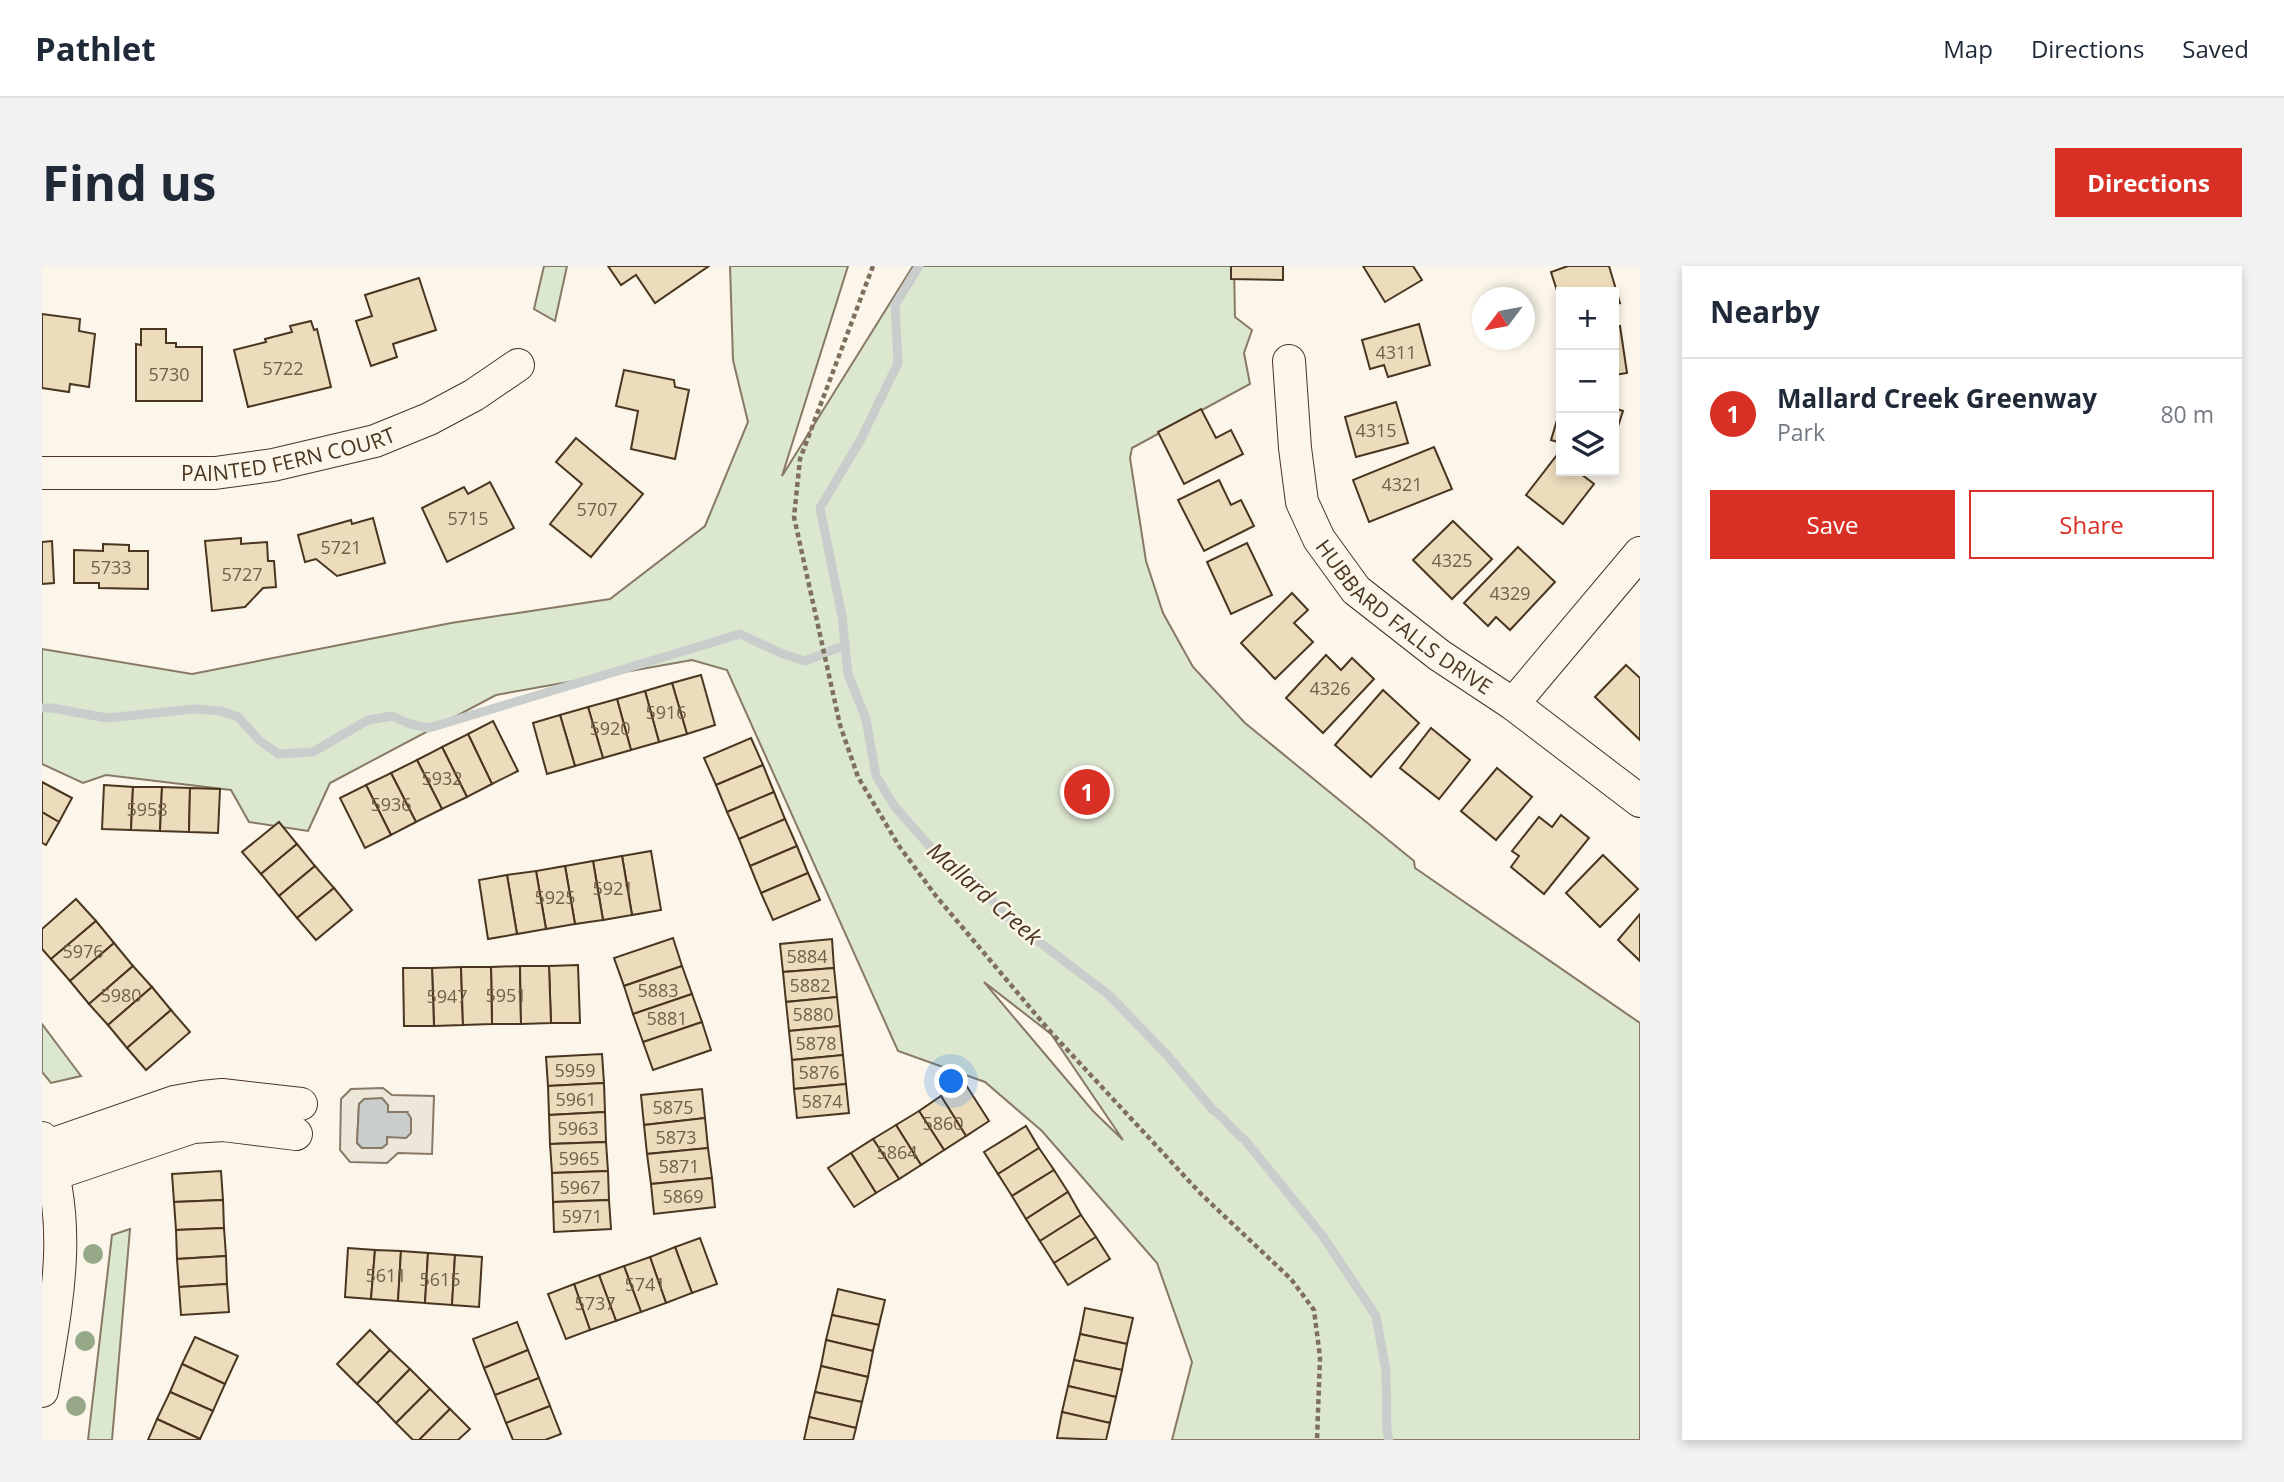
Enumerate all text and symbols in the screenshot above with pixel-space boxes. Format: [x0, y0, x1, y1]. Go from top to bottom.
text: Pathlet [35, 26, 156, 71]
text: Map [1943, 32, 1993, 65]
text: Directions [2031, 32, 2144, 65]
text: Saved [2182, 32, 2249, 65]
button: Directions [2055, 148, 2242, 217]
text: Find us [42, 149, 216, 215]
north arrow [1472, 287, 1535, 350]
map controls [1556, 287, 1619, 476]
button: + [1556, 287, 1619, 350]
text: Nearby [1710, 291, 1820, 332]
house number: 4311 [1375, 340, 1417, 364]
button: − [1556, 350, 1619, 413]
house number: 5722 [262, 356, 304, 380]
house number: 5730 [148, 362, 190, 386]
text: Mallard Creek Greenway [1777, 380, 2097, 416]
text: 1 [1726, 398, 1740, 430]
text: 80 m [2160, 398, 2214, 430]
button: layers [1556, 413, 1619, 476]
text: Park [1777, 416, 1825, 448]
house number: 4315 [1355, 418, 1397, 442]
street label: PAINTED FERN COURT [181, 420, 400, 487]
house number: 4321 [1381, 472, 1423, 496]
button: Save [1710, 490, 1955, 559]
button: Share [1969, 490, 2214, 559]
house number: 5707 [576, 497, 618, 521]
house number: 5715 [447, 506, 489, 530]
street label: HUBBARD FALLS DRIVE [1310, 534, 1498, 701]
house number: 5721 [320, 535, 362, 559]
house number: 4325 [1431, 548, 1473, 572]
house number: 5733 [90, 555, 132, 579]
house number: 5727 [221, 562, 263, 586]
house number: 4329 [1489, 581, 1531, 605]
house number: 4326 [1309, 676, 1351, 700]
house number: 5916 [645, 700, 687, 724]
house number: 5920 [589, 716, 631, 740]
house number: 5932 [421, 766, 463, 790]
pin: 1 [1064, 766, 1110, 818]
house number: 5936 [370, 792, 412, 816]
house number: 5958 [126, 797, 168, 821]
water label: Mallard Creek [921, 834, 1050, 952]
house number: 5921 [592, 876, 634, 900]
house number: 5925 [534, 885, 576, 909]
house number: 5976 [62, 939, 104, 963]
house number: 5884 [786, 944, 828, 968]
house number: 5882 [789, 973, 831, 997]
house number: 5883 [637, 978, 679, 1002]
house number: 5980 [100, 983, 142, 1007]
house number: 5951 [485, 983, 527, 1007]
house number: 5947 [426, 984, 468, 1008]
house number: 5880 [792, 1002, 834, 1026]
house number: 5881 [646, 1006, 688, 1030]
house number: 5878 [795, 1031, 837, 1055]
house number: 5959 [554, 1058, 596, 1082]
house number: 5876 [798, 1060, 840, 1084]
your location [934, 1064, 968, 1098]
house number: 5961 [555, 1087, 597, 1111]
house number: 5874 [801, 1089, 843, 1113]
house number: 5875 [652, 1095, 694, 1119]
house number: 5860 [922, 1111, 964, 1135]
house number: 5963 [557, 1116, 599, 1140]
house number: 5873 [655, 1125, 697, 1149]
house number: 5864 [876, 1140, 918, 1164]
house number: 5965 [558, 1146, 600, 1170]
house number: 5871 [658, 1154, 700, 1178]
house number: 5967 [559, 1175, 601, 1199]
house number: 5869 [662, 1184, 704, 1208]
house number: 5971 [561, 1204, 603, 1228]
house number: 5611 [365, 1263, 407, 1287]
house number: 5615 [419, 1267, 461, 1291]
house number: 5741 [624, 1272, 666, 1296]
house number: 5737 [574, 1291, 616, 1315]

